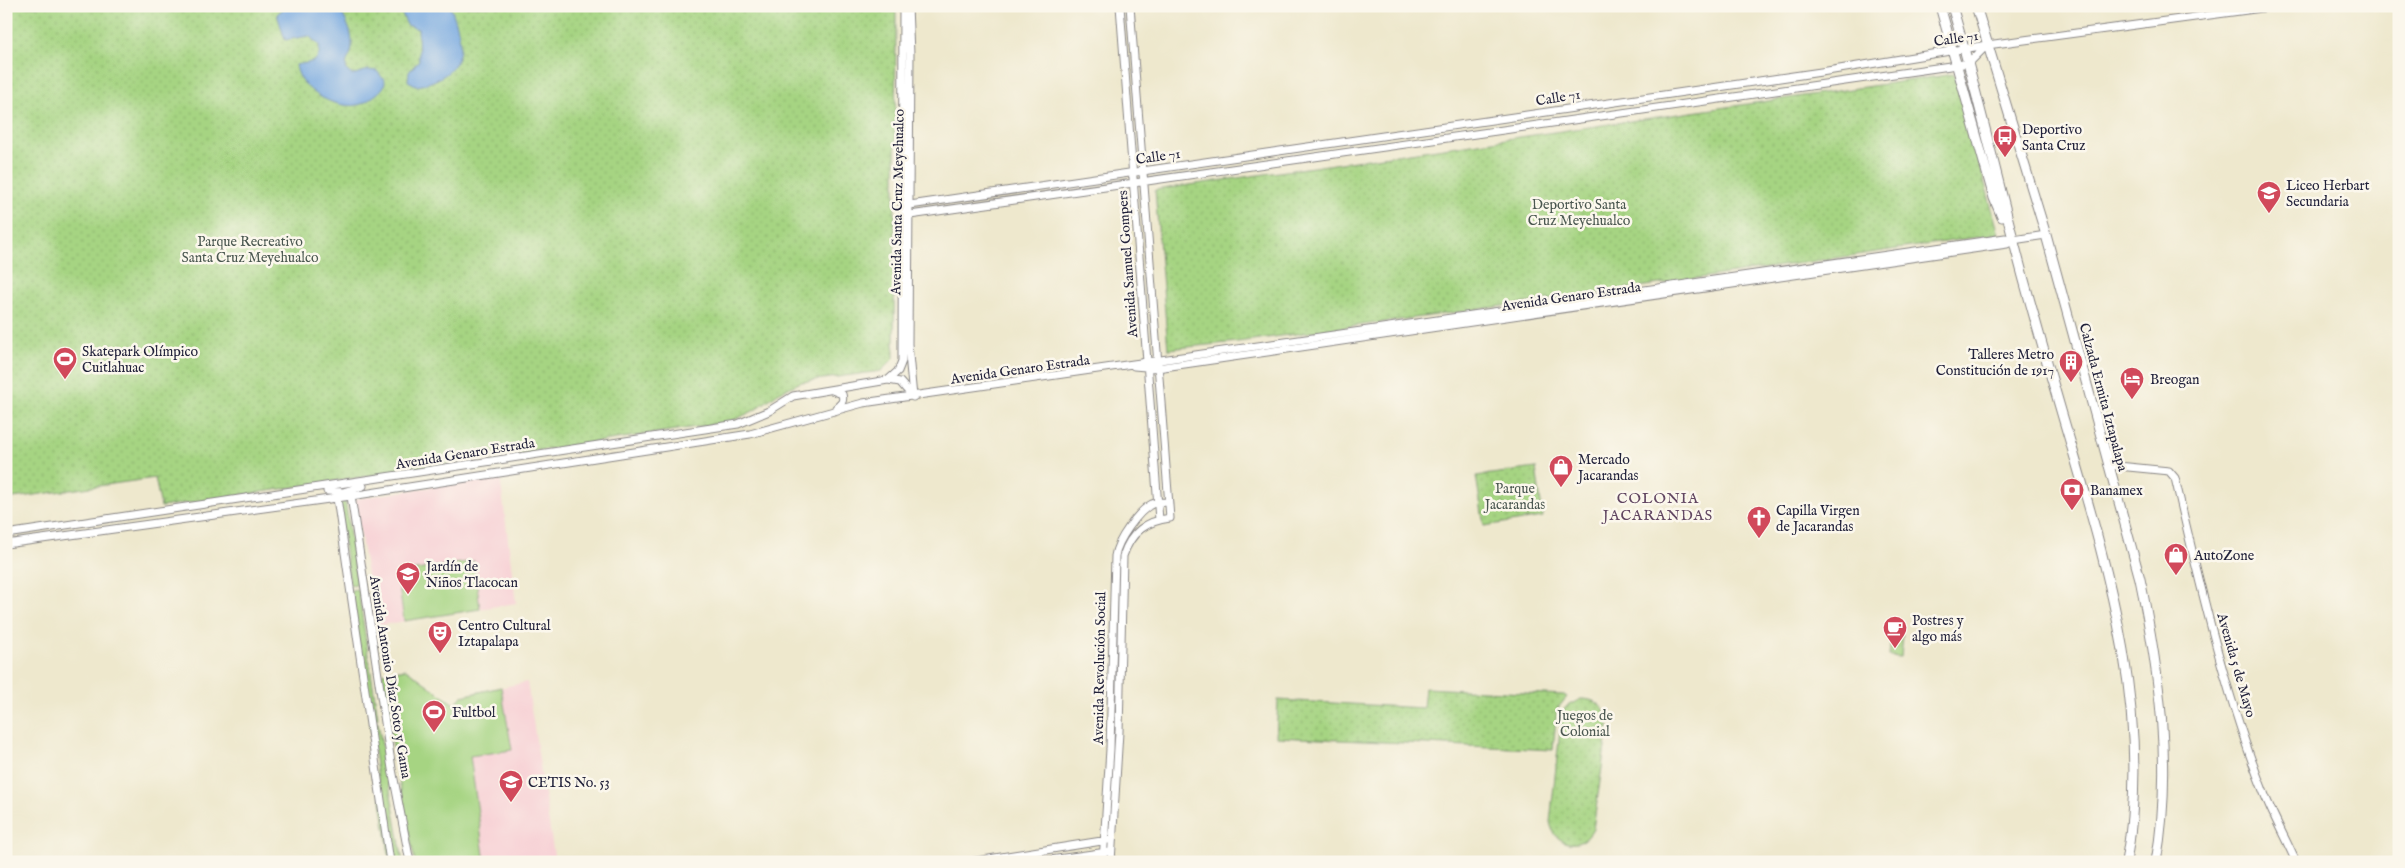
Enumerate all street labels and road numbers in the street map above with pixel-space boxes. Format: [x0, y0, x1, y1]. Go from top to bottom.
street label: Calle 71 [1933, 27, 1980, 51]
street label: Calle 71 [1535, 86, 1582, 110]
street label: Avenida Santa Cruz Meyehualco [887, 108, 909, 296]
street label: Calle 71 [1135, 145, 1182, 169]
street label: Avenida Samuel Gompers [1114, 190, 1142, 339]
street label: Avenida Genaro Estrada [1499, 278, 1643, 316]
street label: Calzada Ermita Iztapalapa [2075, 321, 2132, 474]
street label: Avenida Genaro Estrada [948, 351, 1092, 389]
street label: Avenida Genaro Estrada [393, 434, 537, 474]
street label: Avenida Antonio Díaz Soto y Gama [365, 574, 415, 781]
street label: Avenida Revolución Social [1090, 591, 1110, 746]
street label: Avenida 5 de Mayo [2212, 610, 2260, 720]

